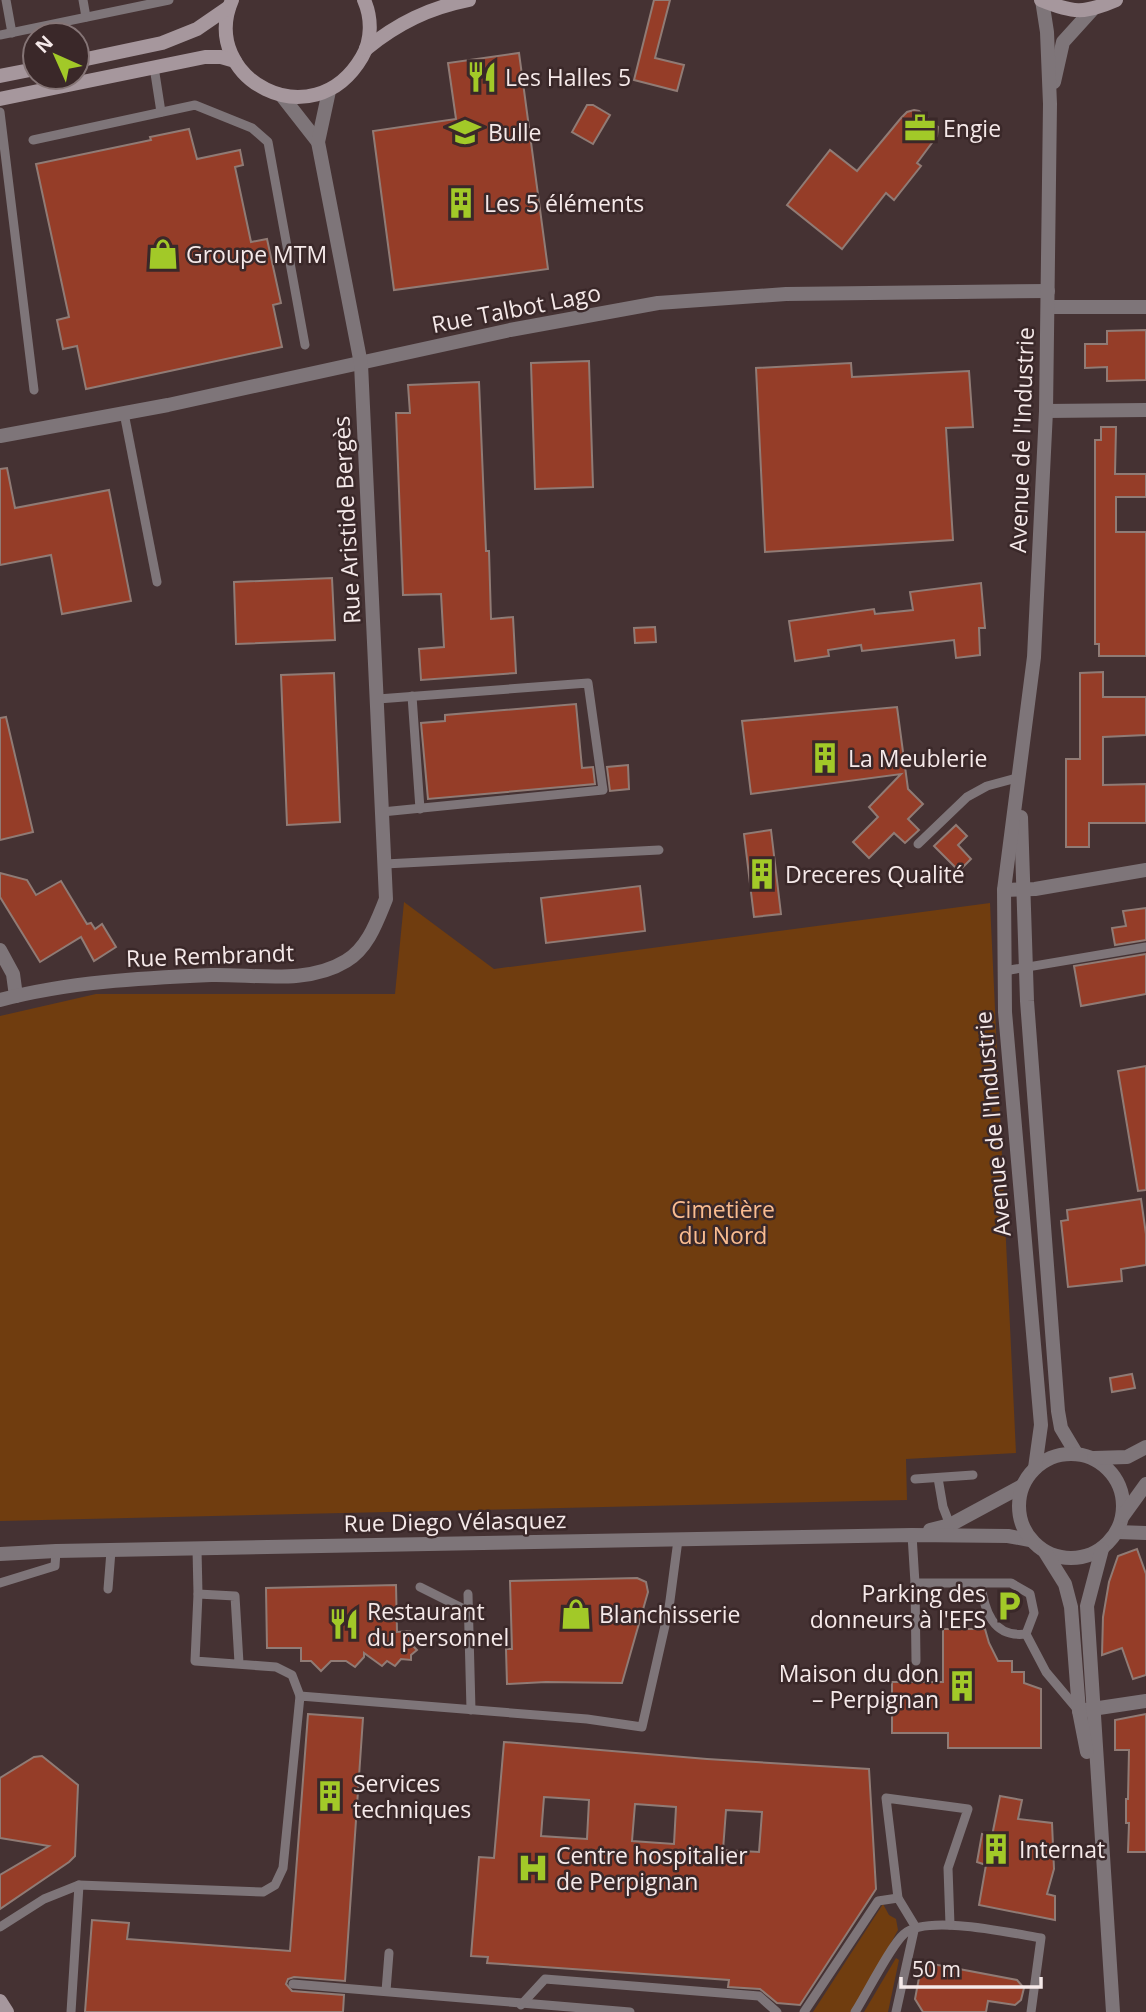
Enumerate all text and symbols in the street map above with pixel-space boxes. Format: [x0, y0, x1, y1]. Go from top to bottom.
north arrow [21, 21, 91, 91]
text: N [29, 29, 59, 59]
restaurant icon: Les Halles 5 [465, 60, 499, 94]
place label: Les Halles 5 [505, 61, 631, 93]
office icon: Engie [903, 111, 937, 145]
place label: Engie [943, 112, 1001, 144]
school or university icon: Bulle [448, 115, 482, 149]
place label: Bulle [488, 116, 542, 148]
building icon: Les 5 éléments [444, 186, 478, 220]
place label: Les 5 éléments [484, 187, 644, 219]
shop icon: Groupe MTM [146, 237, 180, 271]
place label: Groupe MTM [186, 238, 327, 270]
street label: Rue Talbot Lago [429, 276, 603, 340]
street label: Avenue de l'Industrie [1001, 327, 1041, 553]
street label: Rue Aristide Bergès [325, 415, 367, 625]
building icon: La Meublerie [808, 741, 842, 775]
place label: La Meublerie [848, 742, 987, 774]
building icon: Dreceres Qualité [745, 857, 779, 891]
place label: Dreceres Qualité [785, 858, 965, 890]
street label: Rue Rembrandt [125, 936, 295, 974]
street label: Avenue de l'Industrie [966, 1010, 1018, 1238]
park label: Cimetière du Nord [671, 1193, 775, 1251]
street label: Rue Diego Vélasquez [343, 1503, 567, 1539]
place label: Parking des donneurs à l'EFS [810, 1577, 986, 1635]
parking icon: Parking des donneurs à l'EFS [992, 1589, 1026, 1623]
place label: Restaurant du personnel [367, 1595, 509, 1653]
shop icon: Blanchisserie [559, 1597, 593, 1631]
place label: Blanchisserie [599, 1598, 740, 1630]
restaurant icon: Restaurant du personnel [327, 1607, 361, 1641]
place label: Maison du don – Perpignan [779, 1657, 939, 1715]
building icon: Maison du don – Perpignan [945, 1669, 979, 1703]
place label: Services techniques [353, 1767, 471, 1825]
building icon: Services techniques [313, 1779, 347, 1813]
building icon: Internat [979, 1832, 1013, 1866]
place label: Internat [1019, 1833, 1105, 1865]
place label: Centre hospitalier de Perpignan [556, 1839, 748, 1897]
hospital icon: Centre hospitalier de Perpignan [516, 1851, 550, 1885]
scale bar [901, 1946, 1041, 1990]
text: 50 m [912, 1955, 961, 1983]

